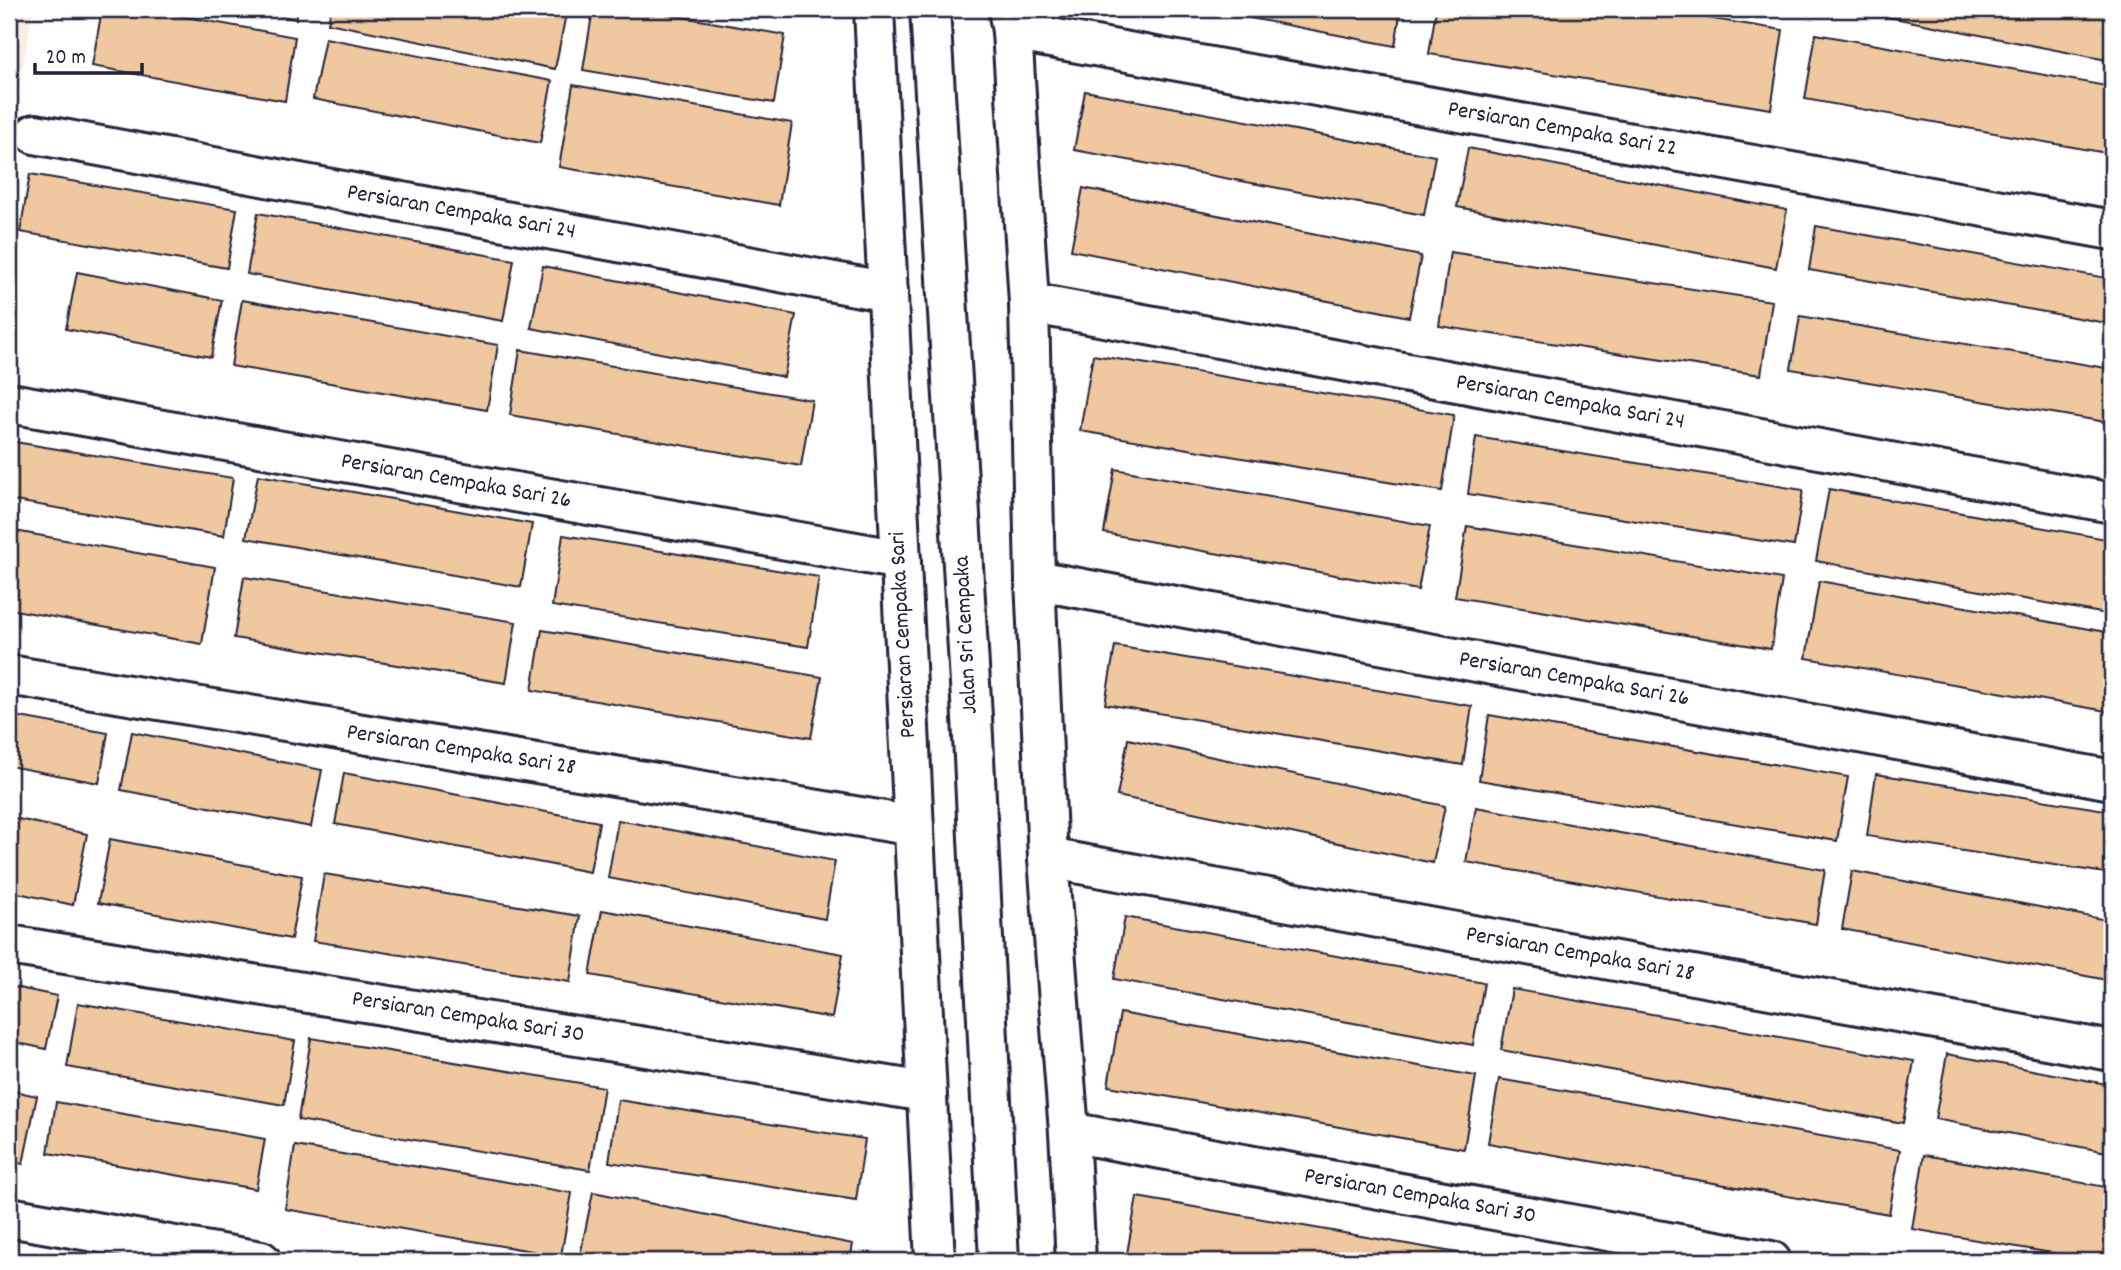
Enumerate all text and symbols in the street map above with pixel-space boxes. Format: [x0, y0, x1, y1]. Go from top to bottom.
scale bar [35, 32, 142, 76]
text: 20 m [46, 44, 86, 74]
street label: Persiaran Cempaka Sari 22 [1445, 94, 1679, 166]
street label: Persiaran Cempaka Sari 24 [344, 177, 578, 249]
street label: Persiaran Cempaka Sari 24 [1453, 367, 1687, 439]
street label: Persiaran Cempaka Sari 26 [338, 445, 574, 519]
street label: Persiaran Cempaka Sari [882, 531, 926, 739]
street label: Jalan Sri Cempaka [946, 554, 988, 715]
street label: Persiaran Cempaka Sari 26 [1456, 643, 1692, 717]
street label: Persiaran Cempaka Sari 28 [344, 717, 578, 785]
street label: Persiaran Cempaka Sari 28 [1463, 919, 1697, 991]
street label: Persiaran Cempaka Sari 30 [349, 983, 587, 1053]
street label: Persiaran Cempaka Sari 30 [1301, 1160, 1539, 1234]

